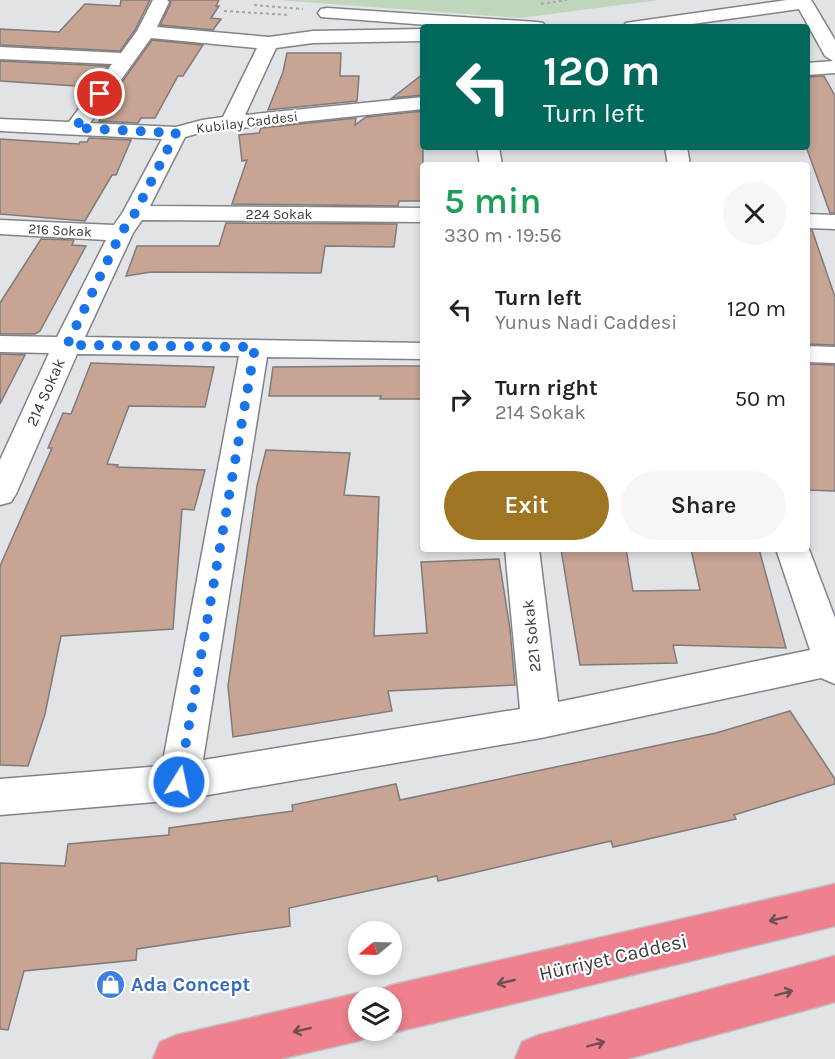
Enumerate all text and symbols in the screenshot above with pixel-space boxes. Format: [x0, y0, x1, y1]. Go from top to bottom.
text: 120 m [543, 46, 660, 96]
icon: left [444, 48, 522, 126]
pin [74, 68, 125, 119]
icon: arrive [83, 77, 116, 110]
text: Turn left [543, 97, 644, 129]
street label: Kubilay Caddesi [195, 108, 299, 137]
text: 5 min [444, 180, 542, 222]
button: close [723, 182, 786, 245]
street label: 224 Sokak [246, 206, 313, 223]
street label: 216 Sokak [28, 220, 92, 241]
text: 330 m · 19:56 [444, 224, 562, 247]
text: Turn left [495, 285, 582, 311]
icon: left [444, 293, 477, 326]
text: 120 m [727, 296, 786, 322]
text: Yunus Nadi Caddesi [495, 311, 677, 334]
street label: 214 Sokak [22, 355, 69, 429]
text: Turn right [495, 375, 598, 401]
icon: right [444, 383, 477, 416]
text: 50 m [735, 386, 786, 412]
text: 214 Sokak [495, 401, 586, 424]
button: Exit [444, 471, 609, 540]
button: Share [621, 471, 786, 540]
street label: 221 Sokak [518, 599, 545, 673]
position arrow [147, 750, 211, 814]
one-way arrow [769, 913, 788, 925]
north arrow [348, 921, 402, 975]
map controls [348, 921, 402, 1041]
street label: Hürriyet Caddesi [537, 929, 689, 986]
shop icon: Ada Concept [94, 968, 126, 1000]
place label: Ada Concept [131, 973, 250, 996]
one-way arrow [497, 977, 516, 989]
button: layers [348, 987, 402, 1041]
one-way arrow [774, 987, 793, 998]
one-way arrow [292, 1025, 312, 1036]
one-way arrow [586, 1037, 605, 1049]

